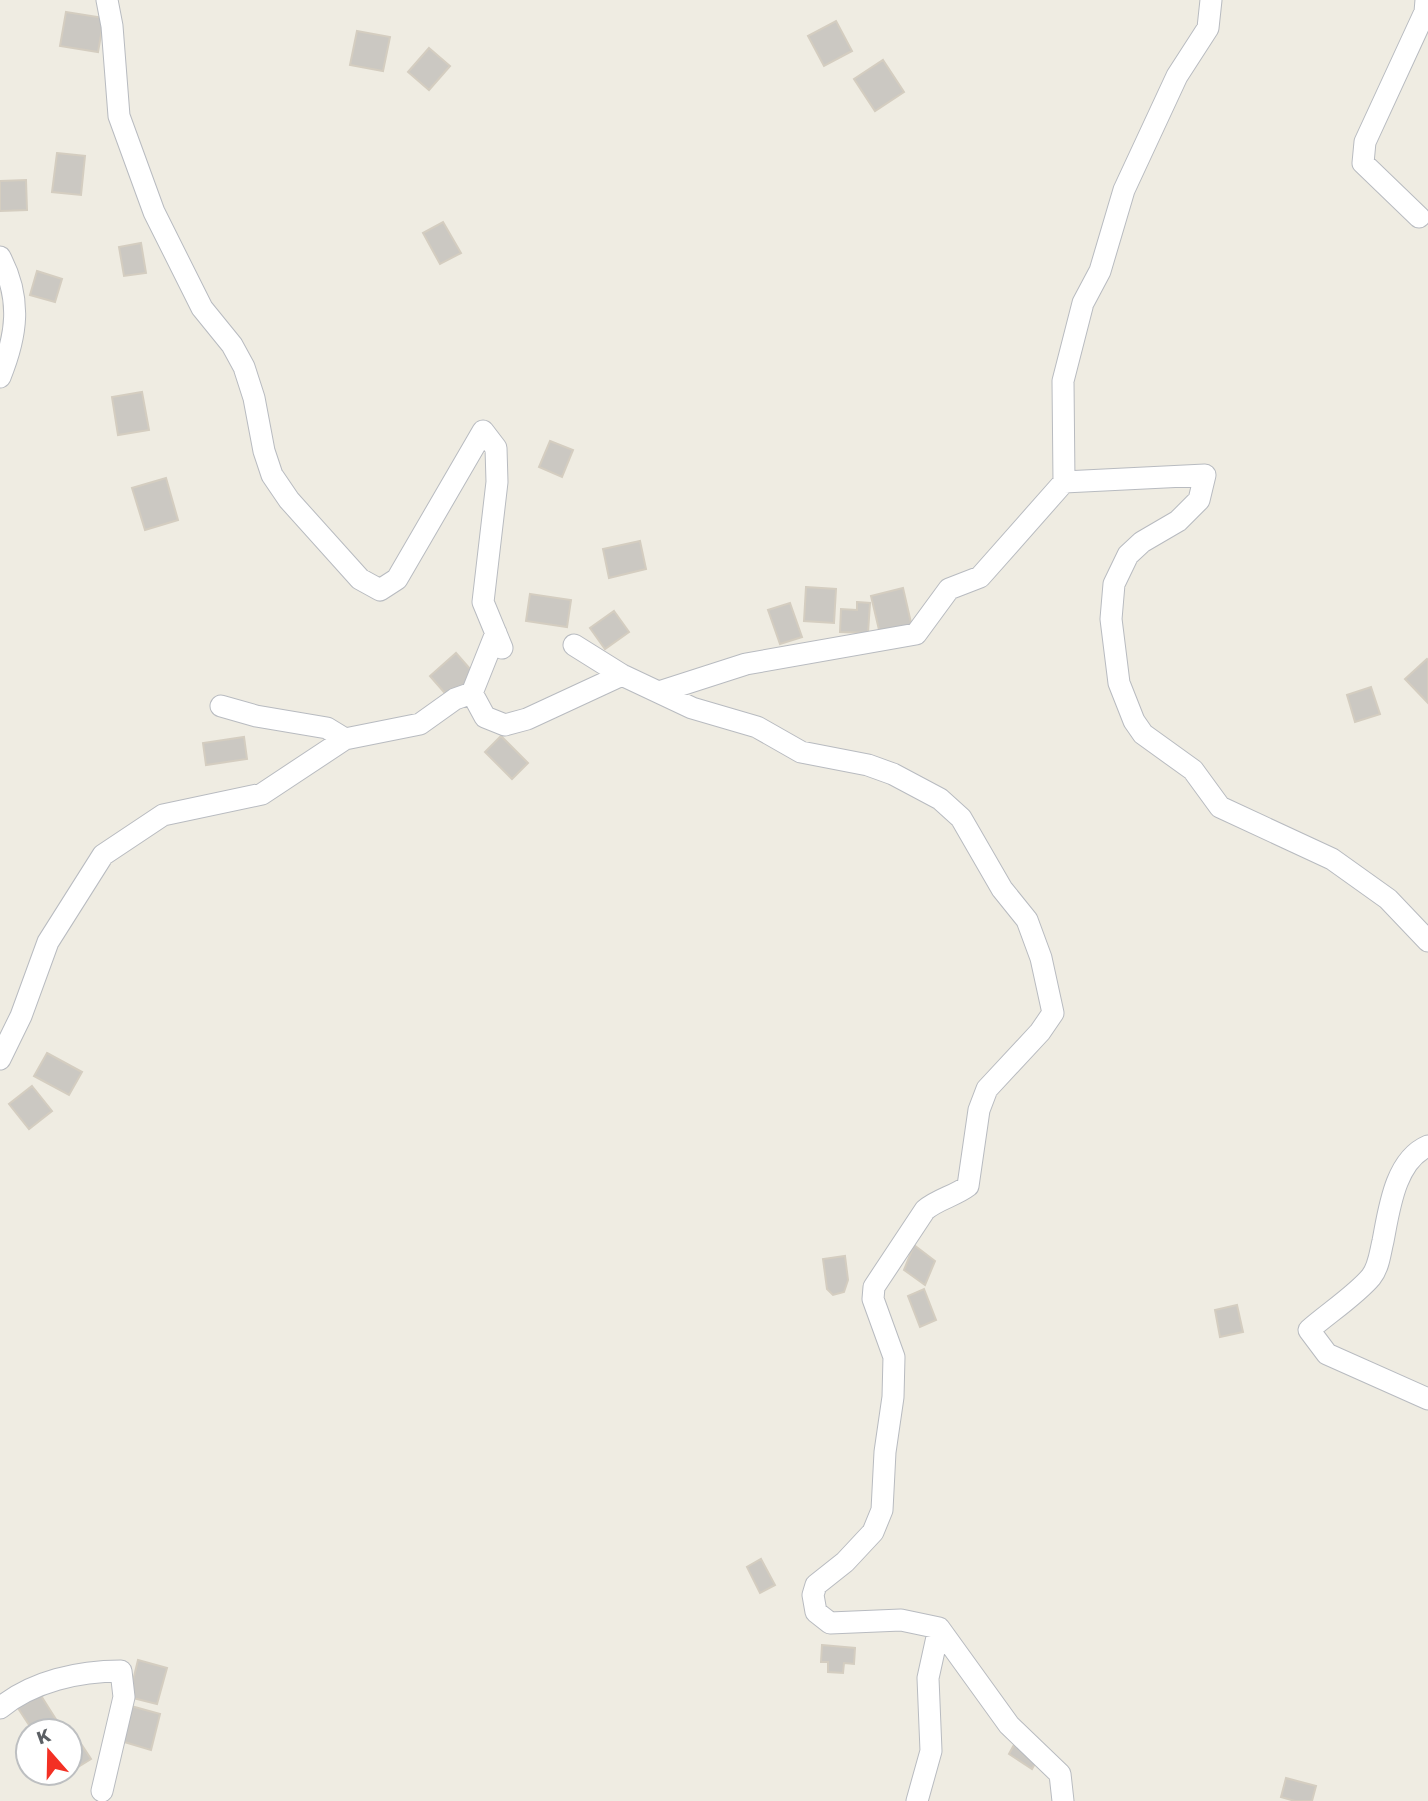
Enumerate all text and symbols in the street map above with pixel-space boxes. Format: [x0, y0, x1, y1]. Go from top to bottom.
north arrow [14, 1717, 84, 1787]
text: K [33, 1723, 53, 1750]

